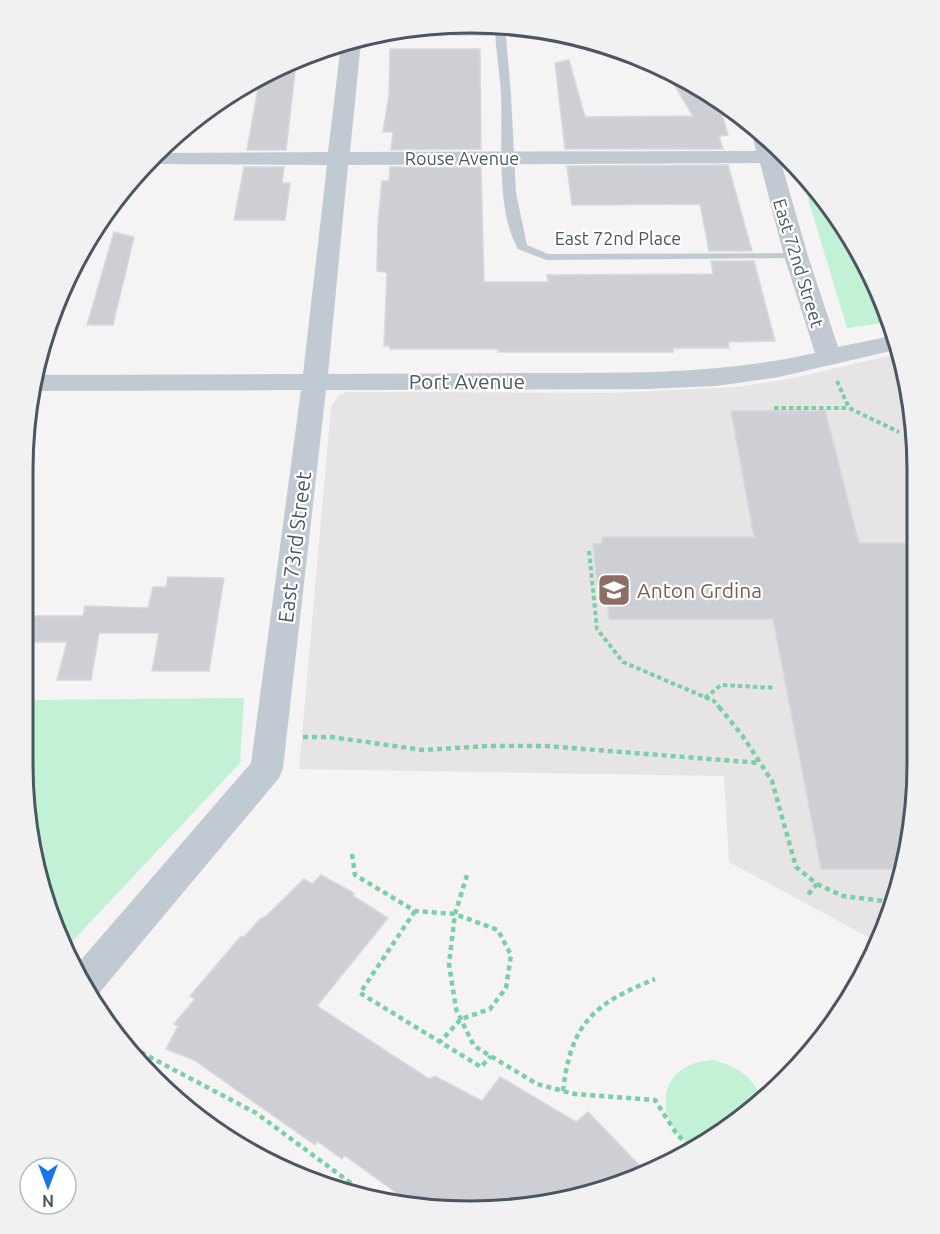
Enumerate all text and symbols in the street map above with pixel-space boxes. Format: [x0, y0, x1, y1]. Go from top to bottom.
street label: Rouse Avenue [405, 148, 519, 168]
street label: East 72nd Street [770, 196, 828, 330]
street label: East 72nd Place [555, 228, 681, 248]
street label: Port Avenue [409, 369, 525, 393]
street label: East 73rd Street [273, 470, 315, 624]
school or university icon: Anton Grdina [596, 572, 632, 608]
place label: Anton Grdina [637, 578, 762, 602]
north arrow [18, 1156, 78, 1216]
text: N [42, 1192, 54, 1210]

